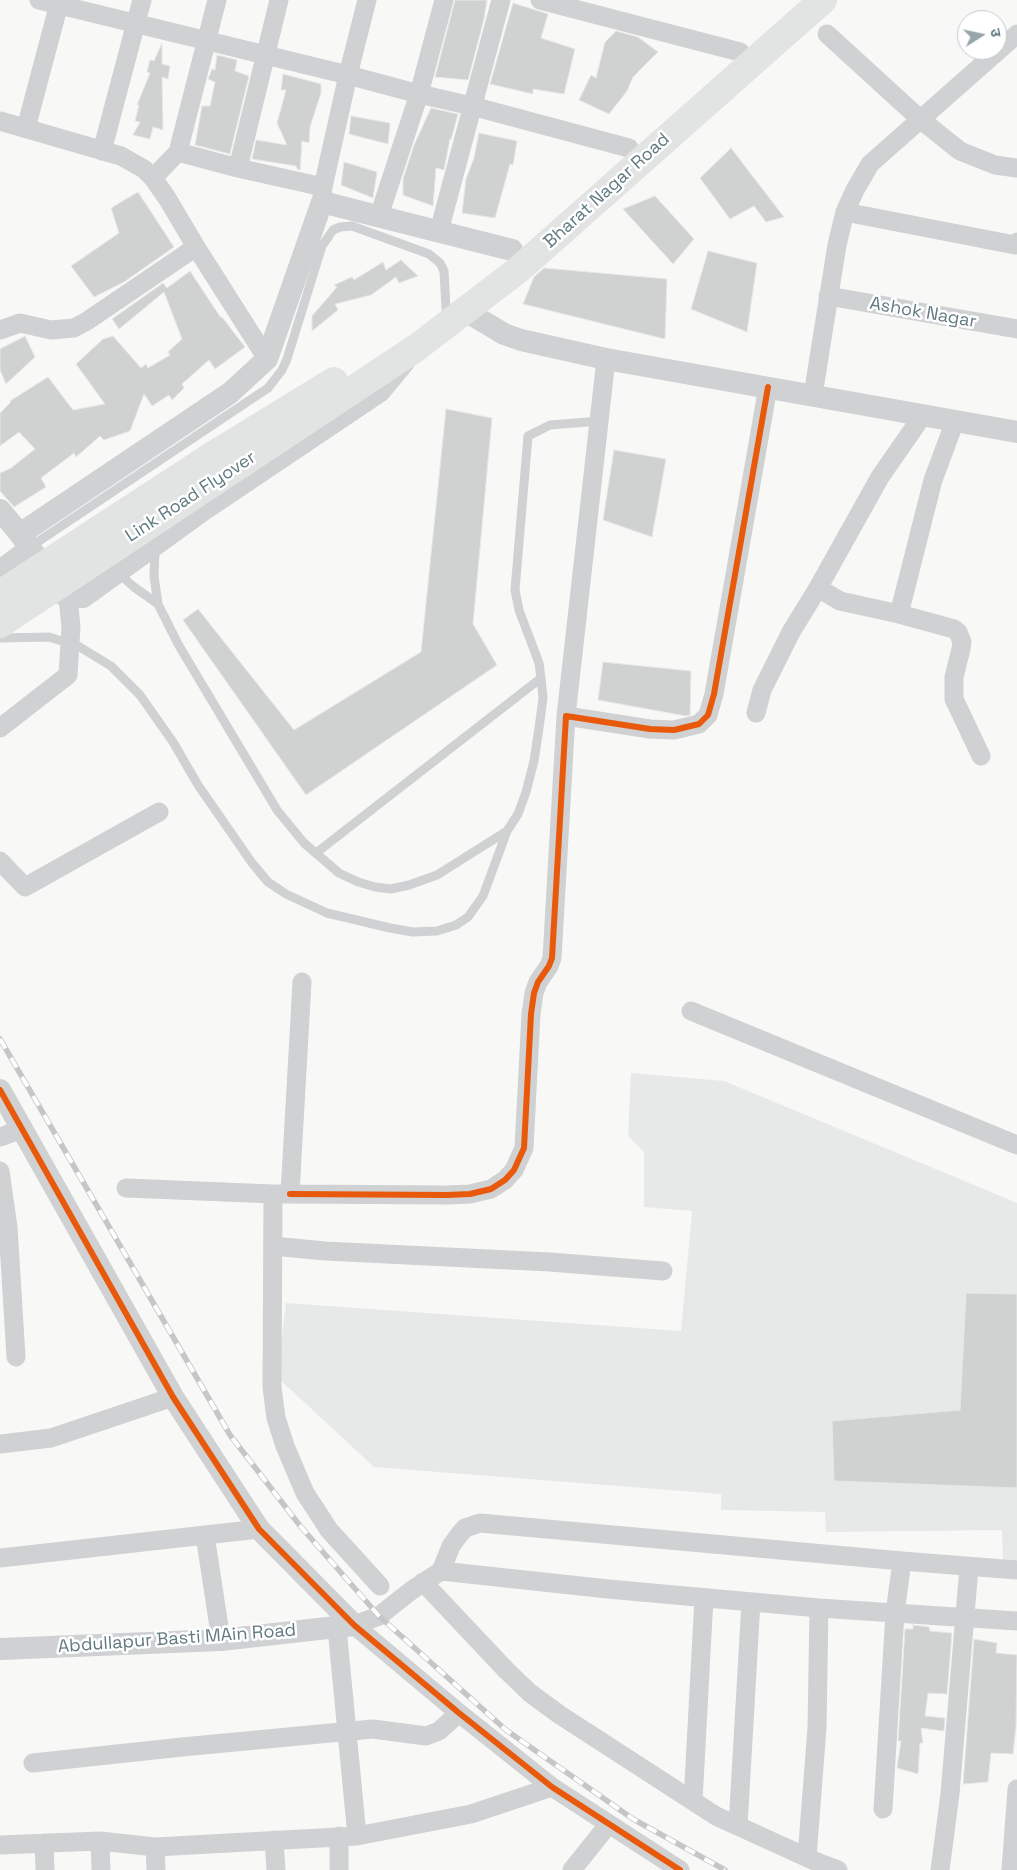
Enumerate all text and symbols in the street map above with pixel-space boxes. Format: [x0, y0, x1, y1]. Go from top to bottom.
north arrow [957, 10, 1007, 60]
text: उ [986, 27, 1005, 38]
street label: Bharat Nagar Road [540, 129, 674, 253]
street label: Ashok Nagar [868, 293, 978, 333]
street label: Link Road Flyover [122, 447, 260, 547]
street label: Abdullapur Basti MAin Road [57, 1620, 297, 1658]

